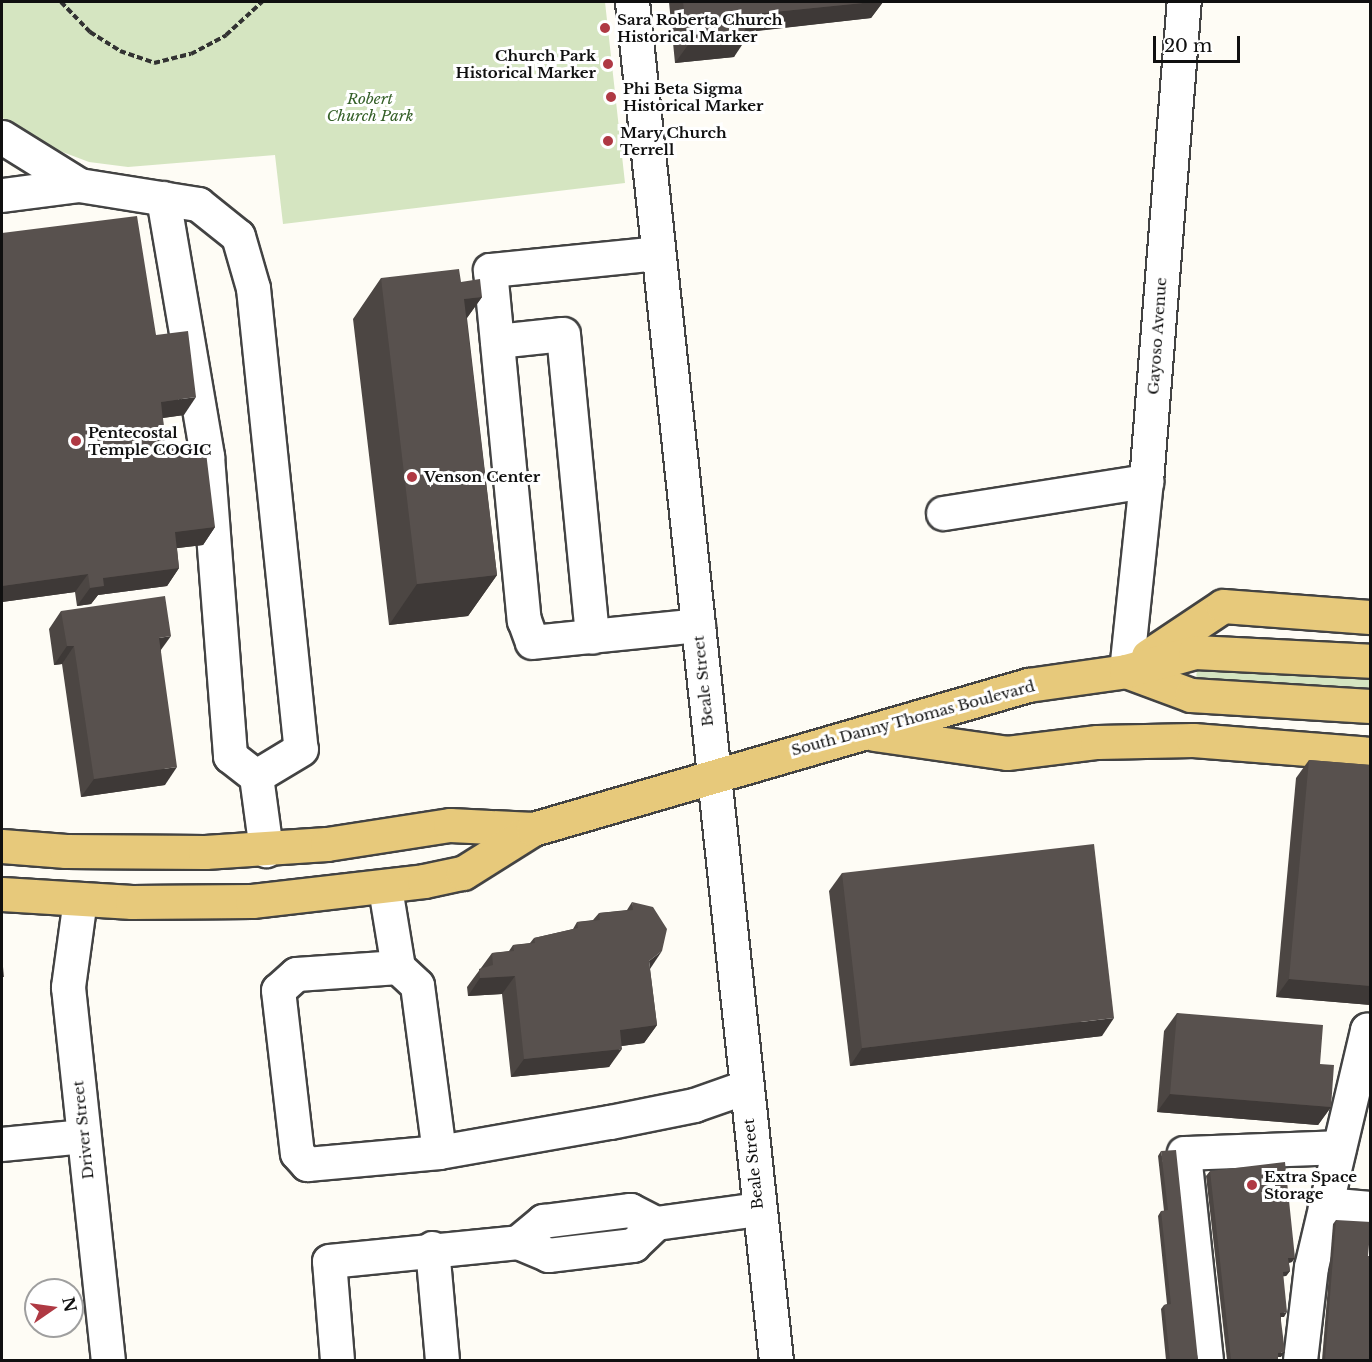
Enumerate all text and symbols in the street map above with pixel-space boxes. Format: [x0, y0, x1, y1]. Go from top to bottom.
place label: Sara Roberta Church Historical Marker [617, 10, 783, 45]
marker: Sara Roberta Church Historical Marker [598, 21, 612, 35]
scale bar [1156, 24, 1243, 62]
text: 20 m [1164, 35, 1212, 57]
place label: Church Park Historical Marker [455, 46, 596, 81]
marker: Church Park Historical Marker [601, 57, 615, 71]
place label: Phi Beta Sigma Historical Marker [623, 79, 764, 114]
park label: Robert Church Park [326, 89, 414, 124]
marker: Phi Beta Sigma Historical Marker [604, 90, 618, 104]
place label: Mary Church Terrell [620, 123, 727, 158]
marker: Mary Church Terrell [601, 134, 615, 148]
street label: Gayoso Avenue [1144, 276, 1170, 396]
place label: Pentecostal Temple COGIC [88, 423, 211, 458]
marker: Pentecostal Temple COGIC [69, 434, 83, 448]
place label: Venson Center [424, 468, 540, 486]
marker: Venson Center [405, 470, 419, 484]
street label: Beale Street [689, 635, 717, 727]
street label: South Danny Thomas Boulevard [789, 677, 1037, 759]
street label: Driver Street [69, 1080, 97, 1180]
street label: Beale Street [739, 1118, 767, 1210]
place label: Extra Space Storage [1264, 1167, 1357, 1202]
marker: Extra Space Storage [1245, 1178, 1259, 1192]
north arrow [24, 1278, 84, 1338]
text: N [58, 1295, 81, 1314]

